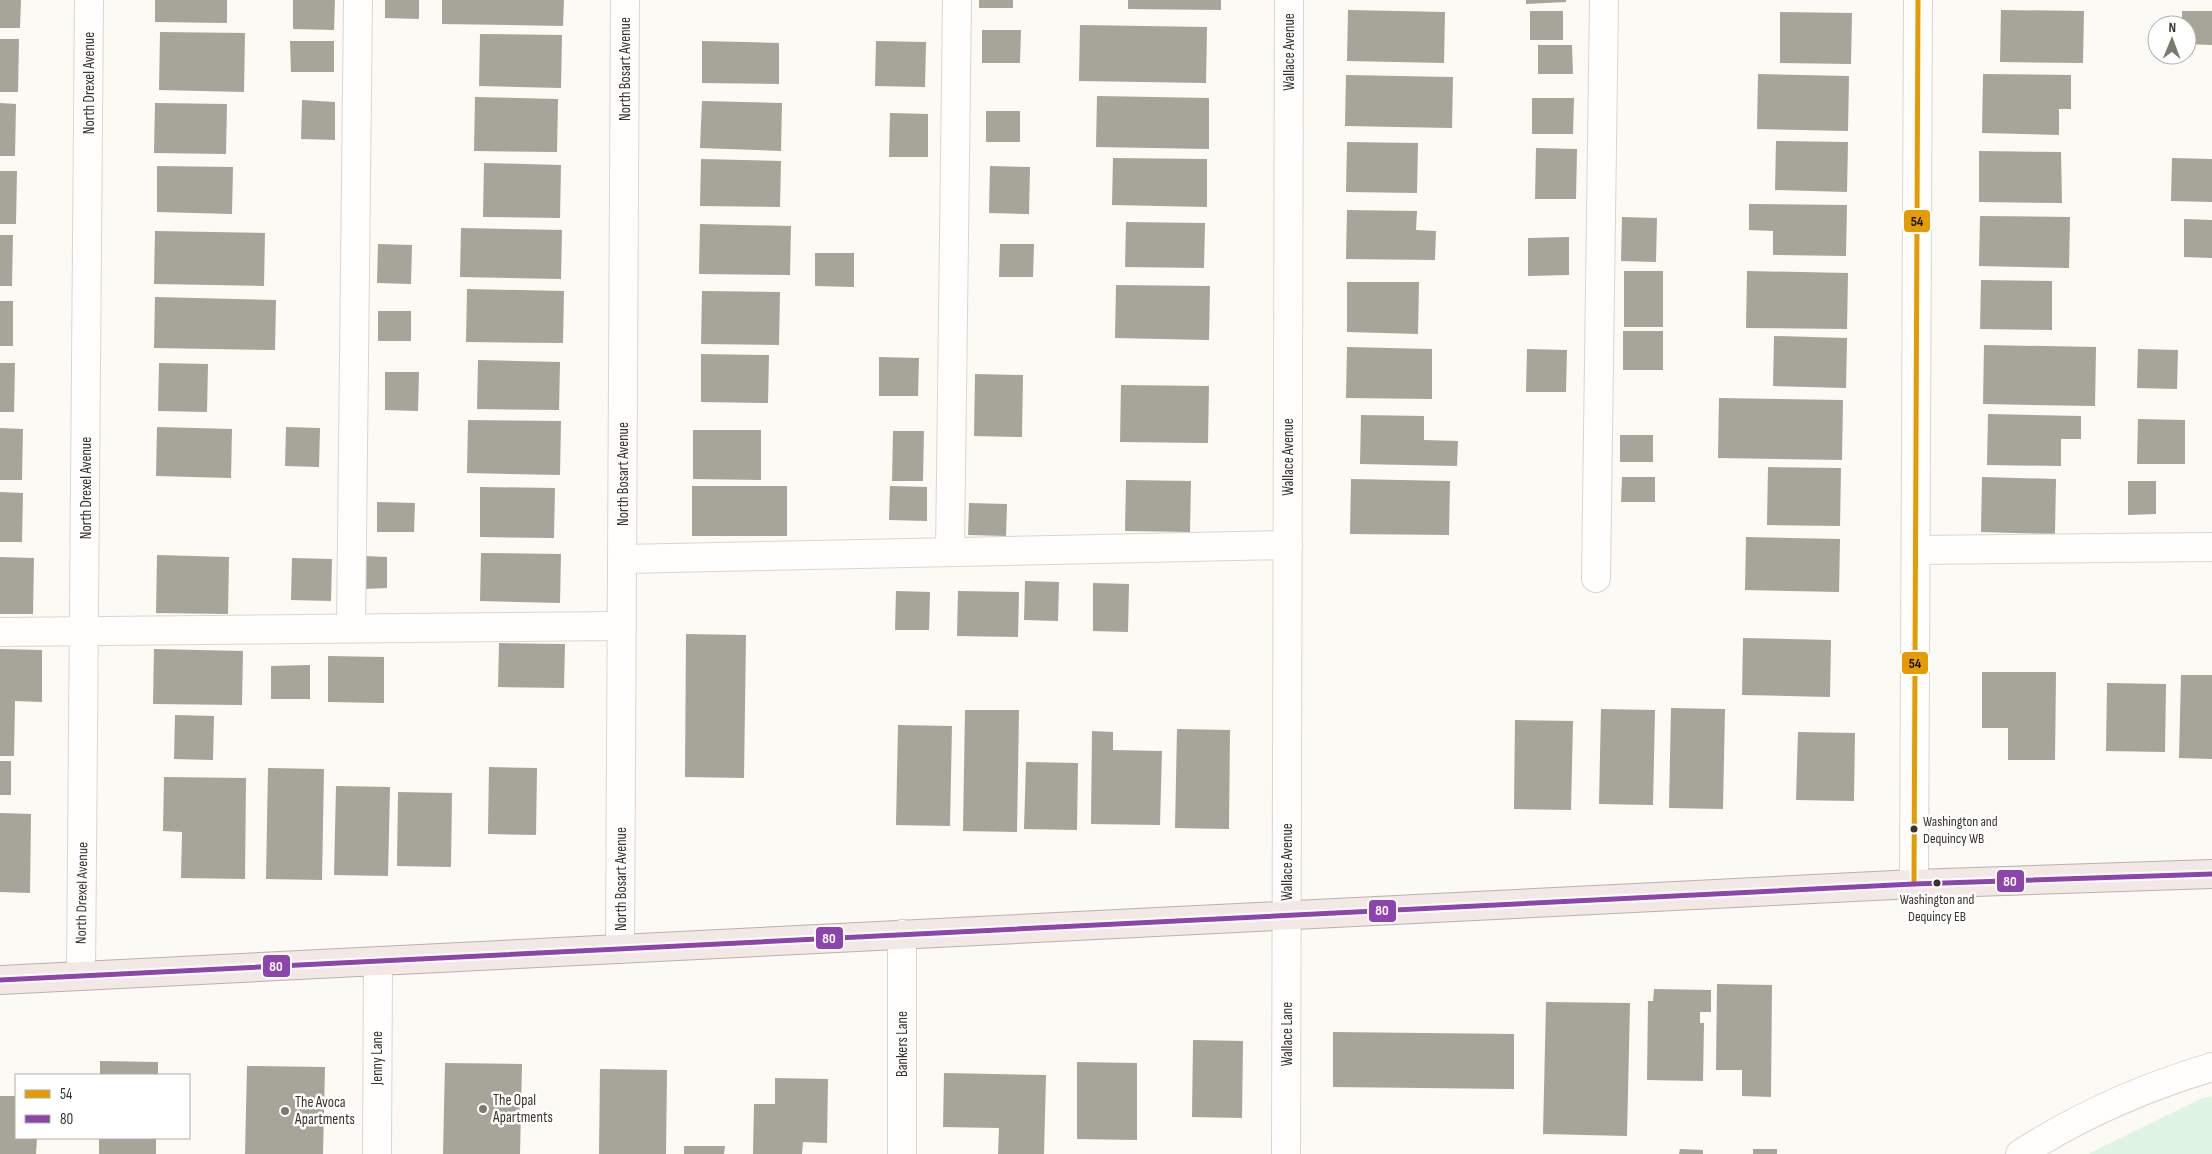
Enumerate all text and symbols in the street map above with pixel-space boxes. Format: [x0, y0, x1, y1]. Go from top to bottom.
street label: Wallace Avenue [1280, 13, 1299, 91]
north arrow [2147, 15, 2197, 65]
street label: North Bosart Avenue [616, 17, 635, 121]
text: N [2168, 19, 2176, 36]
street label: North Drexel Avenue [80, 32, 99, 134]
line badge: 54 [1903, 209, 1931, 233]
text: 54 [1911, 213, 1924, 230]
street label: Wallace Avenue [1279, 418, 1298, 496]
street label: North Bosart Avenue [614, 422, 633, 526]
street label: North Drexel Avenue [77, 437, 96, 539]
line badge: 54 [1901, 651, 1929, 675]
text: 54 [1909, 655, 1922, 672]
place label: Washington and Dequincy WB [1923, 813, 1998, 847]
street label: Wallace Avenue [1278, 823, 1297, 901]
marker: Washington and Dequincy WB [1909, 824, 1919, 834]
street label: North Bosart Avenue [612, 827, 631, 931]
street label: North Drexel Avenue [72, 842, 92, 944]
line badge: 80 [1996, 869, 2025, 893]
text: 80 [2003, 873, 2017, 890]
marker: Washington and Dequincy EB [1932, 878, 1942, 888]
place label: Washington and Dequincy EB [1900, 891, 1974, 925]
line badge: 80 [1368, 899, 1397, 923]
text: 80 [1375, 902, 1389, 919]
line badge: 80 [815, 926, 844, 950]
text: 80 [822, 930, 836, 947]
line badge: 80 [262, 954, 291, 978]
text: 80 [269, 958, 283, 975]
street label: Wallace Lane [1278, 1002, 1297, 1066]
street label: Bankers Lane [893, 1011, 912, 1077]
street label: Jenny Lane [368, 1031, 387, 1086]
legend [15, 1074, 190, 1139]
text: 54 [60, 1085, 72, 1104]
place label: The Opal Apartments [492, 1091, 553, 1127]
place label: The Avoca Apartments [294, 1093, 355, 1129]
marker: The Opal Apartments [477, 1103, 489, 1115]
marker: The Avoca Apartments [279, 1105, 291, 1117]
text: 80 [60, 1110, 73, 1129]

